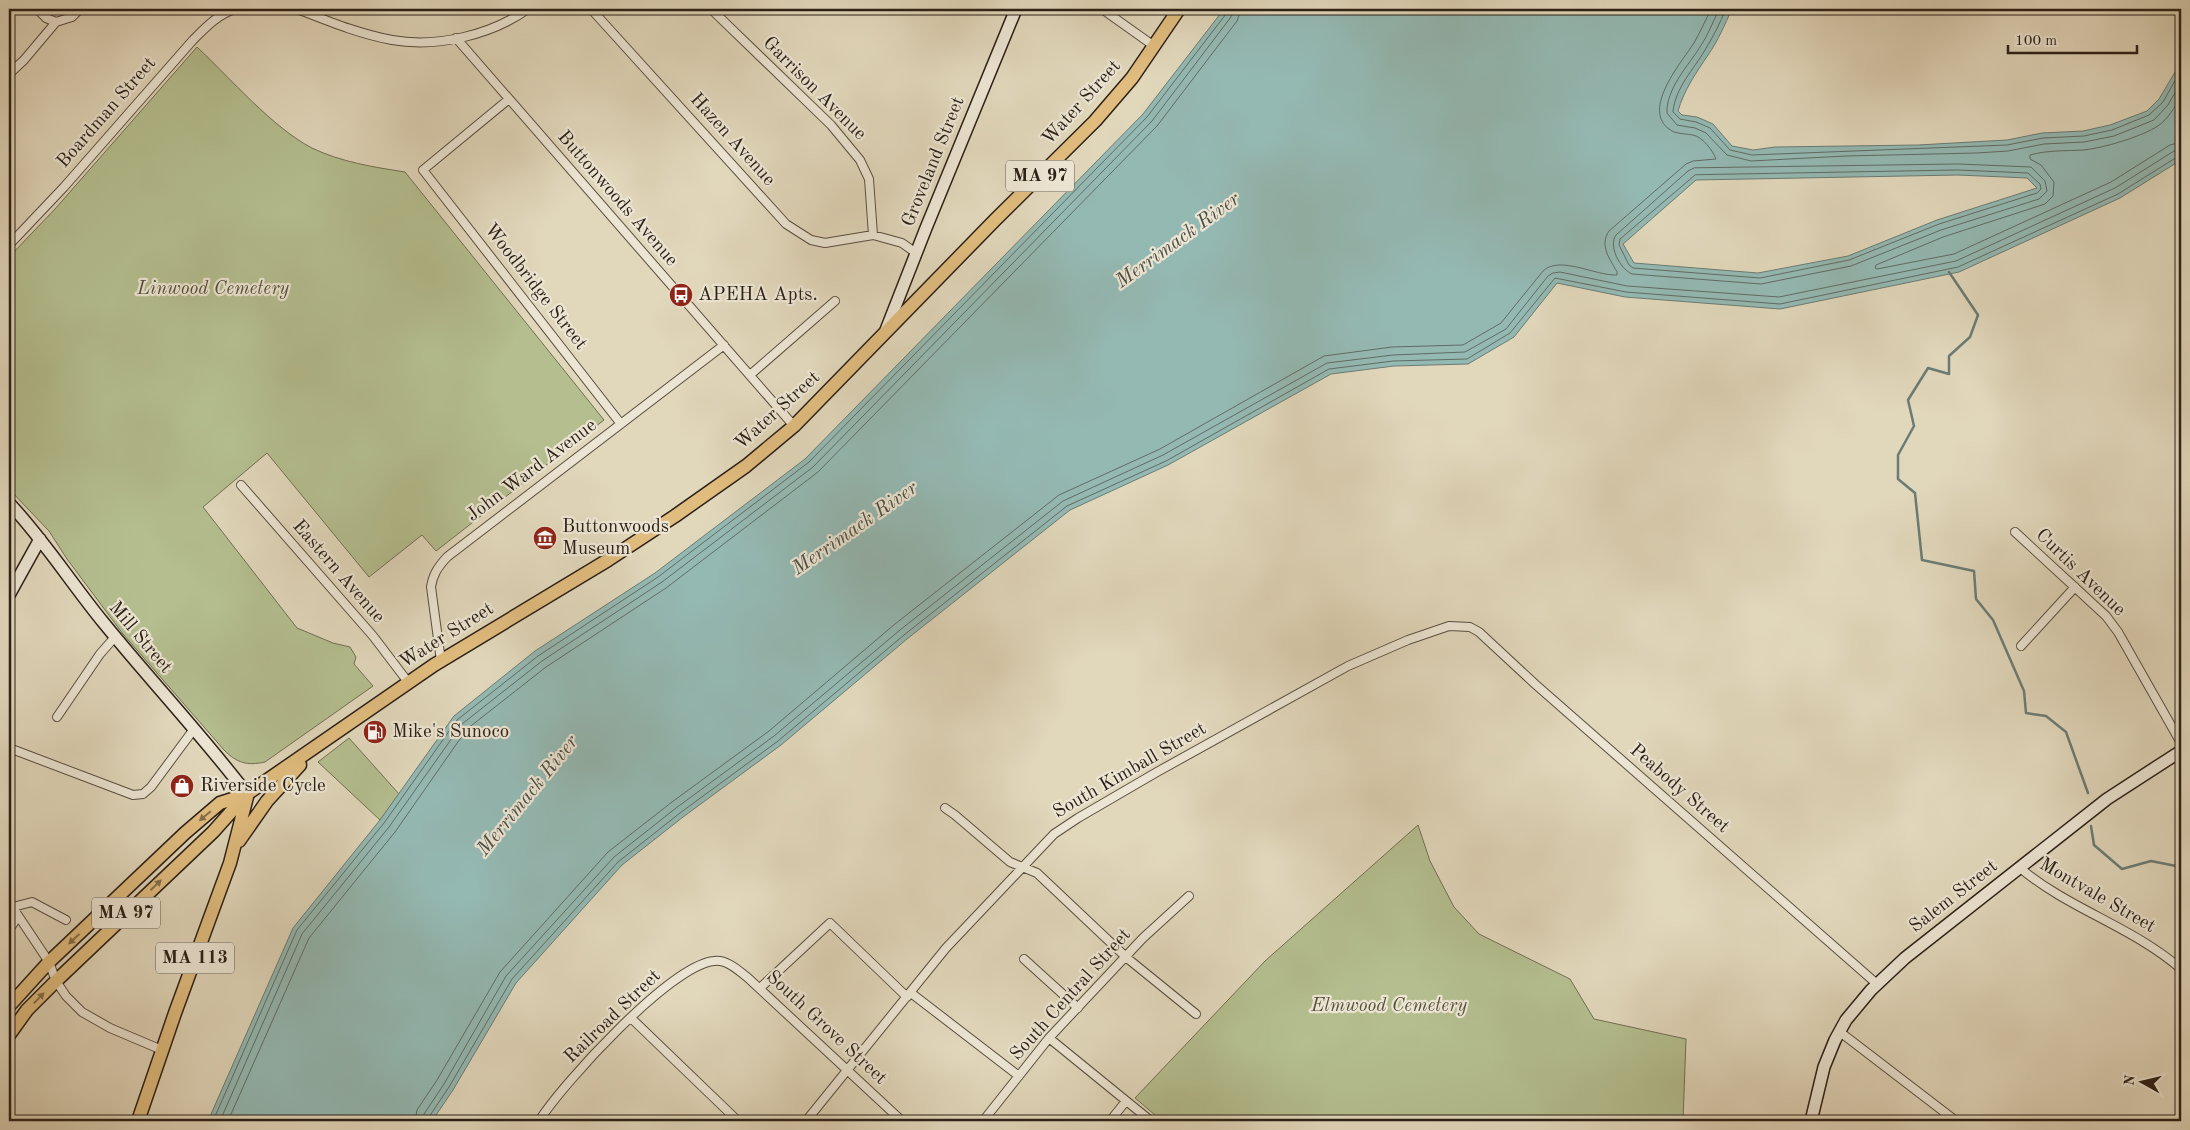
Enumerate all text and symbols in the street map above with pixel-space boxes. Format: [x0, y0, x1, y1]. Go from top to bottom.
scale bar [2008, 22, 2136, 54]
street label: Garrison Avenue [759, 34, 869, 144]
text: 100 m [2015, 34, 2057, 49]
street label: Boardman Street [54, 54, 160, 172]
street label: Water Street [1039, 57, 1125, 149]
street label: Hazen Avenue [686, 90, 778, 190]
street label: Groveland Street [899, 94, 969, 230]
street label: Buttonwoods Avenue [553, 128, 681, 270]
road number: MA 97 [1006, 160, 1074, 192]
water label: Merrimack River [1111, 189, 1244, 293]
street label: Woodbridge Street [480, 220, 590, 354]
park label: Linwood Cemetery [136, 280, 289, 299]
bus stop icon: APEHA Apts. [668, 282, 694, 308]
place label: APEHA Apts. [698, 286, 818, 305]
street label: Water Street [732, 368, 824, 454]
street label: John Ward Avenue [464, 416, 600, 526]
water label: Merrimack River [788, 478, 922, 580]
street label: Eastern Avenue [288, 517, 388, 627]
place label: Buttonwoods Museum [562, 518, 669, 559]
museum icon: Buttonwoods Museum [532, 525, 558, 551]
street label: Curtis Avenue [2032, 526, 2128, 620]
street label: Mill Street [105, 599, 175, 677]
street label: Water Street [397, 600, 497, 672]
fuel station icon: Mike's Sunoco [362, 719, 388, 745]
street label: South Kimball Street [1050, 719, 1210, 823]
place label: Mike's Sunoco [392, 723, 509, 742]
water label: Merrimack River [473, 732, 583, 861]
street label: Peabody Street [1626, 741, 1732, 837]
shop icon: Riverside Cycle [169, 773, 195, 799]
place label: Riverside Cycle [200, 777, 326, 796]
one-way arrow [199, 810, 211, 821]
street label: Montvale Street [2036, 855, 2158, 937]
street label: Salem Street [1906, 857, 2002, 937]
one-way arrow [150, 879, 162, 891]
road number: MA 97 [92, 898, 160, 928]
street label: South Central Street [1007, 925, 1135, 1065]
one-way arrow [68, 933, 80, 945]
road number: MA 113 [156, 942, 234, 974]
street label: Railroad Street [561, 967, 665, 1067]
street label: South Grove Street [762, 967, 890, 1089]
one-way arrow [33, 992, 45, 1004]
park label: Elmwood Cemetery [1310, 997, 1467, 1016]
north arrow [2118, 1058, 2168, 1108]
text: N [2122, 1074, 2138, 1087]

